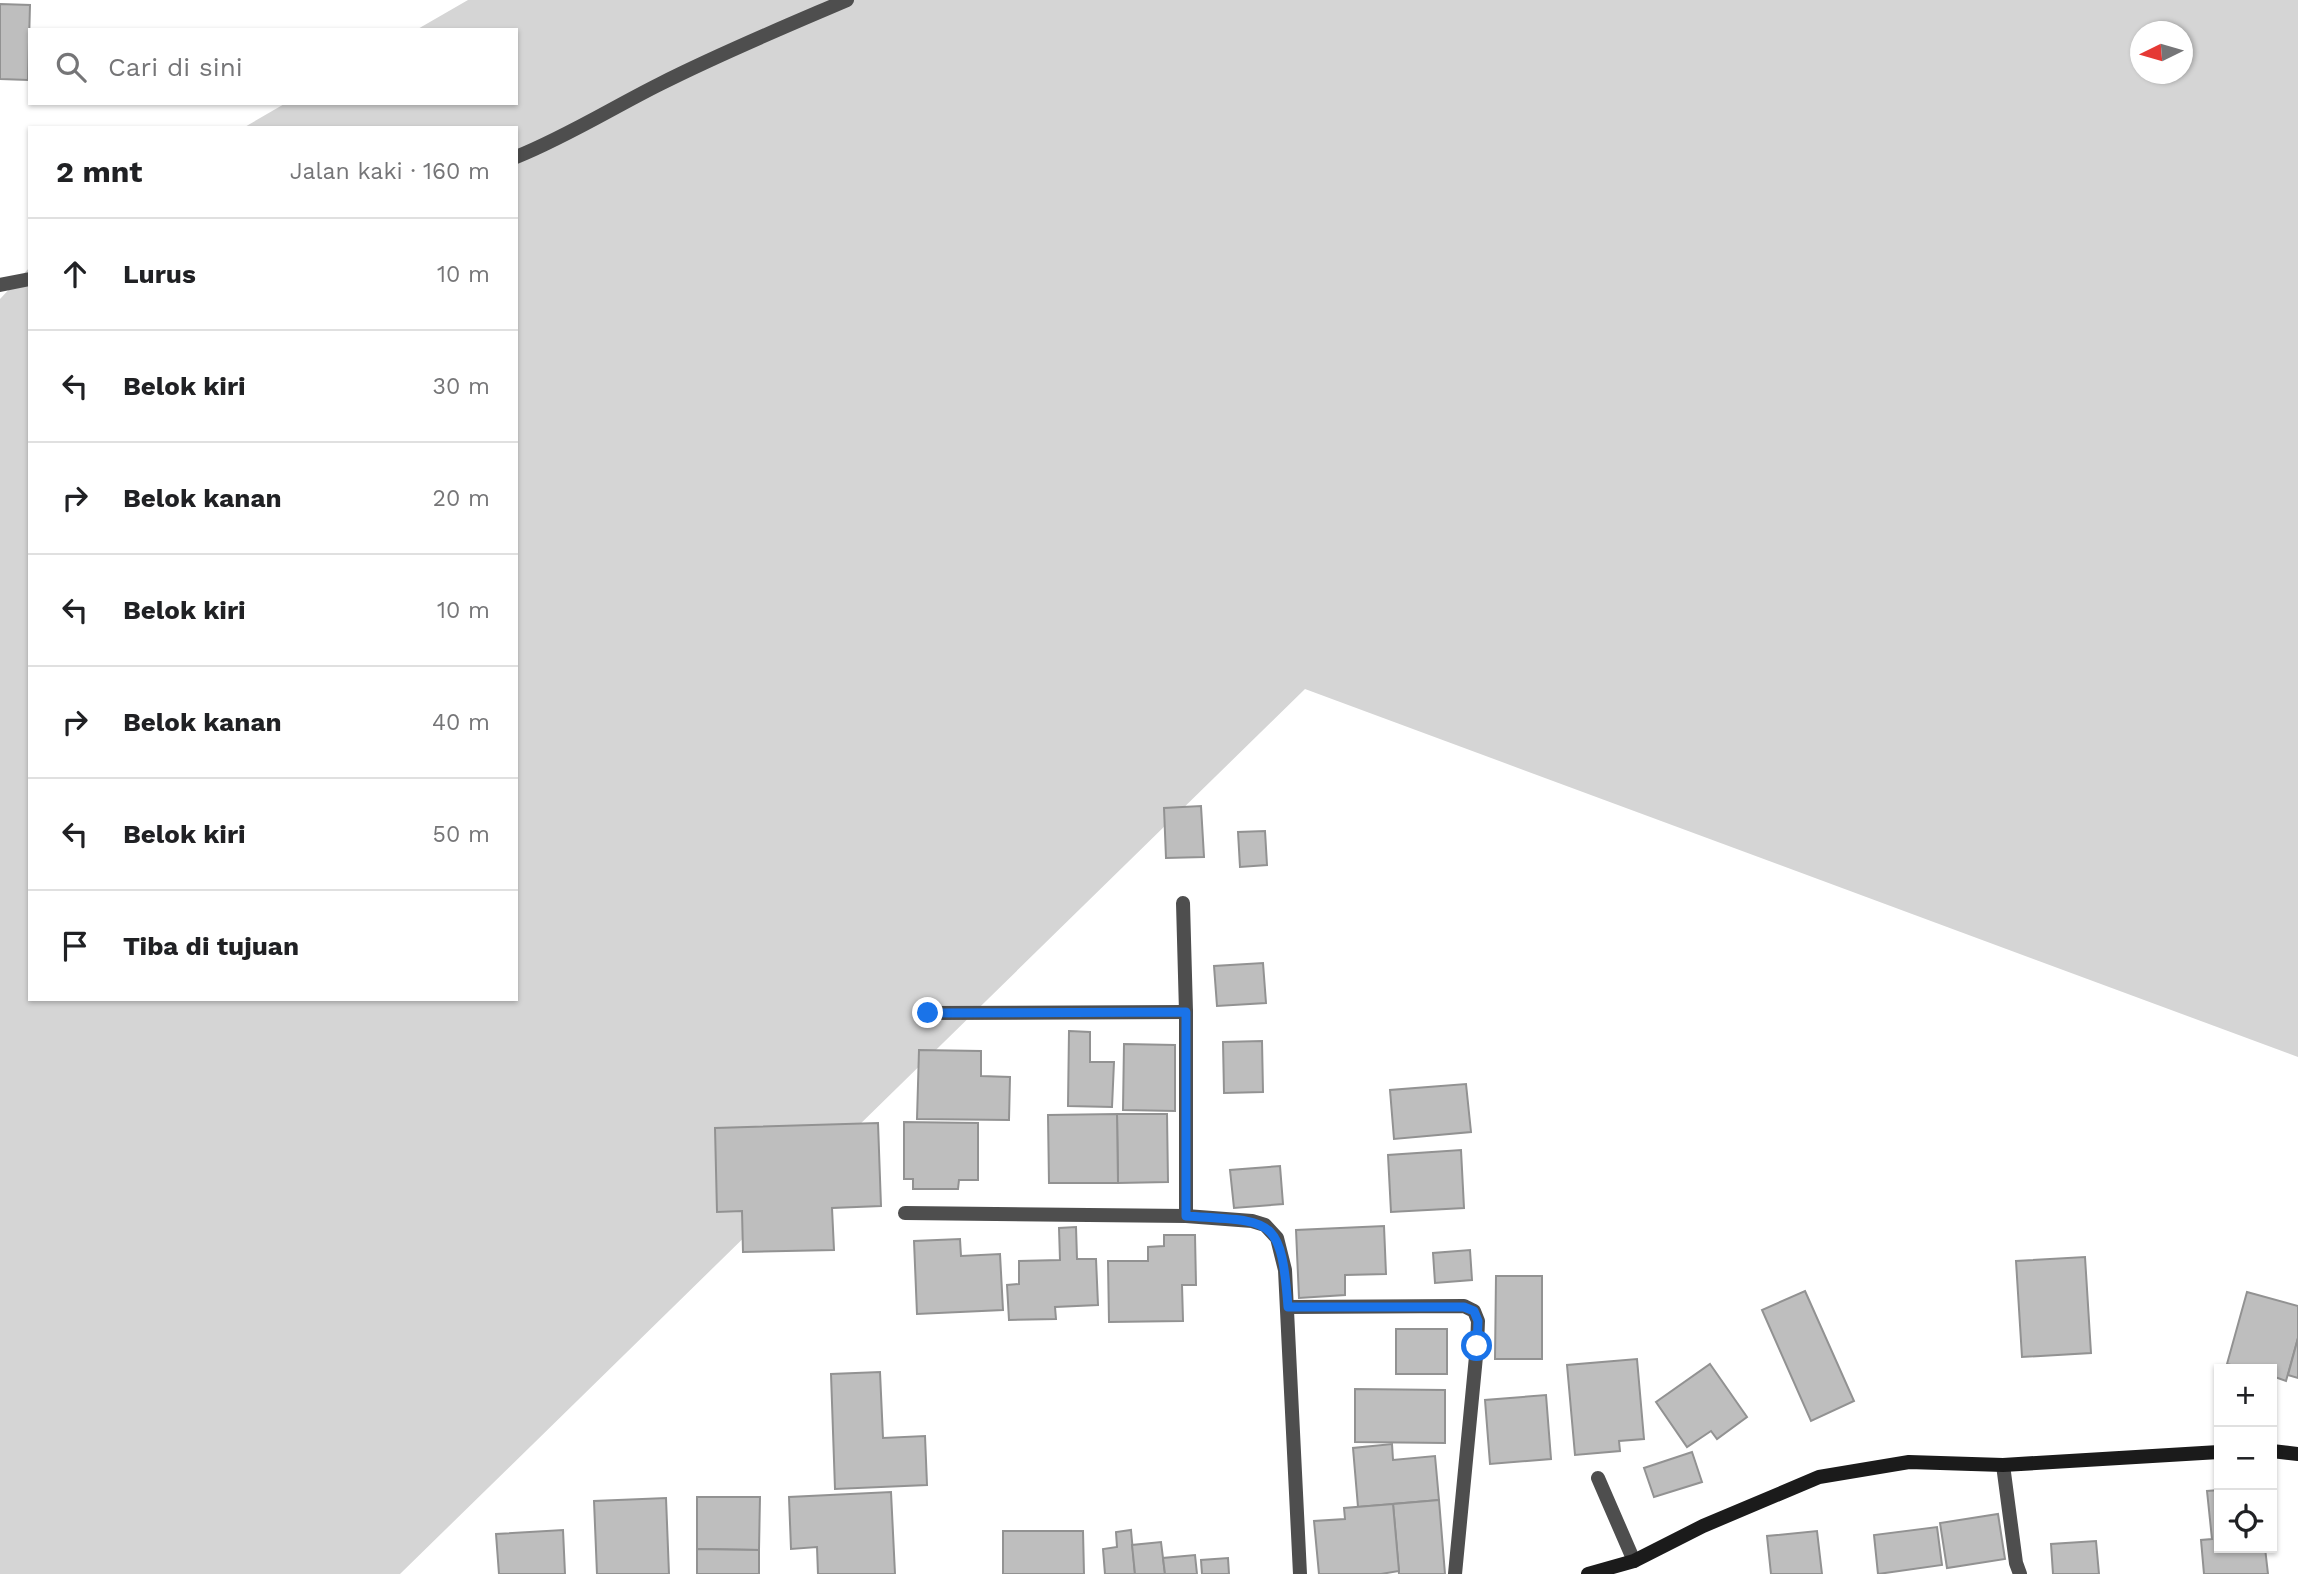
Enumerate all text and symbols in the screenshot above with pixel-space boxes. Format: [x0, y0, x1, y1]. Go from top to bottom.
north arrow [2130, 21, 2193, 84]
search box [28, 28, 518, 105]
icon: search [52, 48, 90, 86]
text: Cari di sini [108, 52, 243, 82]
text: 2 mnt [56, 154, 142, 189]
text: Jalan kaki · 160 m [290, 158, 490, 185]
icon: ahead [56, 255, 94, 293]
text: Lurus [123, 259, 196, 289]
text: 10 m [437, 261, 490, 288]
icon: left [56, 367, 94, 405]
text: Belok kiri [123, 371, 246, 401]
text: 30 m [433, 373, 490, 400]
icon: right [56, 479, 94, 517]
text: Belok kanan [123, 483, 282, 513]
text: 20 m [433, 485, 490, 512]
icon: left [56, 591, 94, 629]
text: Belok kiri [123, 595, 246, 625]
text: 10 m [437, 597, 490, 624]
icon: right [56, 703, 94, 741]
text: Belok kanan [123, 707, 282, 737]
text: 40 m [432, 709, 490, 736]
icon: left [56, 815, 94, 853]
text: Belok kiri [123, 819, 246, 849]
text: 50 m [433, 821, 490, 848]
icon: arrive [56, 927, 94, 965]
text: Tiba di tujuan [123, 931, 299, 961]
route end [912, 997, 943, 1028]
route start [1461, 1330, 1492, 1361]
map controls [2214, 1364, 2277, 1553]
button: + [2214, 1364, 2277, 1427]
button: − [2214, 1427, 2277, 1490]
button: locate [2214, 1490, 2277, 1553]

